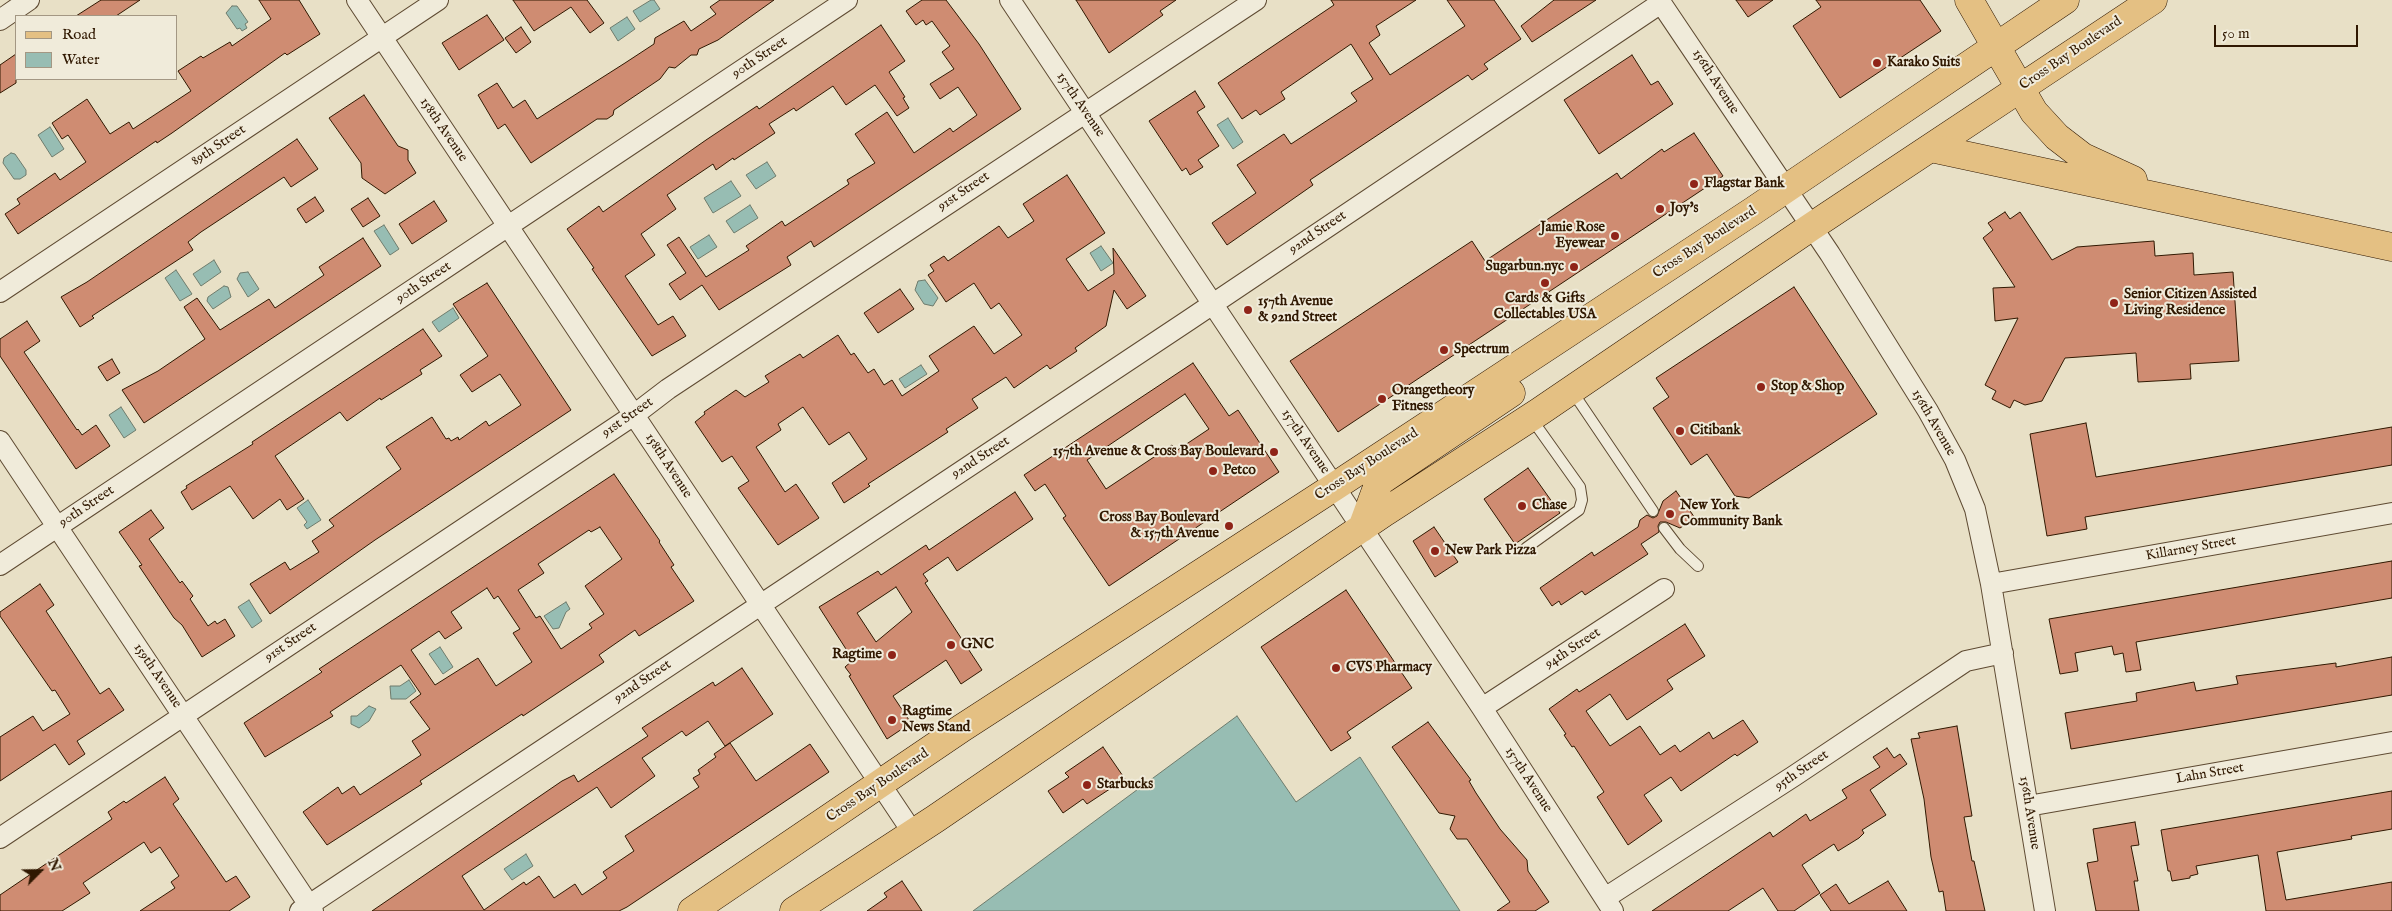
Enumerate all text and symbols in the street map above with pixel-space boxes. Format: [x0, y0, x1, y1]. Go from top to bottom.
street label: Cross Bay Boulevard [2017, 14, 2125, 94]
legend [15, 15, 178, 80]
scale bar [2217, 15, 2361, 47]
text: 50 m [2222, 24, 2250, 43]
text: Road [62, 25, 96, 44]
street label: 90th Street [729, 33, 791, 83]
street label: 156th Avenue [1688, 46, 1742, 118]
text: Water [62, 50, 99, 69]
place label: Karako Suits [1887, 55, 1960, 71]
marker: Karako Suits [1871, 57, 1883, 69]
street label: 157th Avenue [1052, 69, 1108, 141]
street label: 158th Avenue [415, 95, 471, 165]
street label: 89th Street [189, 122, 249, 170]
street label: 91st Street [935, 169, 993, 215]
place label: Flagstar Bank [1704, 176, 1785, 192]
marker: Flagstar Bank [1688, 178, 1700, 190]
place label: Joy's [1670, 201, 1698, 217]
street label: Cross Bay Boulevard [1650, 203, 1760, 283]
marker: Joy's [1654, 203, 1666, 215]
street label: 92nd Street [1286, 208, 1350, 258]
place label: Jamie Rose Eyewear [1540, 220, 1605, 252]
marker: Jamie Rose Eyewear [1609, 230, 1621, 242]
street label: 90th Street [393, 258, 455, 308]
place label: Sugarbun.nyc [1486, 259, 1564, 275]
marker: Sugarbun.nyc [1568, 261, 1580, 273]
marker: Cards & Gifts Collectables USA [1539, 277, 1551, 289]
place label: Senior Citizen Assisted Living Residence [2124, 287, 2257, 320]
place label: Cards & Gifts Collectables USA [1494, 291, 1596, 324]
place label: 157th Avenue & 92nd Street [1258, 294, 1337, 326]
marker: Senior Citizen Assisted Living Residence [2108, 297, 2120, 309]
marker: 157th Avenue & 92nd Street [1242, 304, 1254, 316]
place label: Spectrum [1454, 342, 1509, 358]
marker: Spectrum [1438, 344, 1450, 356]
place label: Stop & Shop [1771, 379, 1844, 395]
marker: Stop & Shop [1755, 381, 1767, 393]
place label: Orangetheory Fitness [1392, 383, 1474, 416]
street label: 156th Avenue [1907, 387, 1959, 459]
marker: Orangetheory Fitness [1376, 393, 1388, 405]
street label: 91st Street [599, 394, 657, 442]
street label: 157th Avenue [1277, 406, 1333, 478]
place label: Citibank [1690, 423, 1741, 439]
street label: Cross Bay Boulevard [1312, 425, 1422, 505]
marker: Citibank [1674, 425, 1686, 437]
street label: 158th Avenue [641, 430, 695, 502]
street label: 92nd Street [949, 433, 1013, 483]
place label: 157th Avenue & Cross Bay Boulevard [1053, 444, 1264, 460]
marker: 157th Avenue & Cross Bay Boulevard [1268, 446, 1280, 458]
place label: Petco [1223, 463, 1256, 479]
marker: Petco [1207, 465, 1219, 477]
street label: 90th Street [56, 482, 118, 532]
place label: Chase [1532, 498, 1567, 514]
place label: New York Community Bank [1680, 498, 1783, 530]
marker: Chase [1516, 500, 1528, 512]
marker: New York Community Bank [1664, 508, 1676, 520]
place label: Cross Bay Boulevard & 157th Avenue [1099, 510, 1219, 542]
marker: Cross Bay Boulevard & 157th Avenue [1223, 520, 1235, 532]
street label: Killarney Street [2145, 533, 2237, 565]
place label: New Park Pizza [1445, 543, 1536, 559]
marker: New Park Pizza [1429, 545, 1441, 557]
street label: 91st Street [262, 620, 320, 666]
street label: 94th Street [1542, 625, 1604, 673]
place label: GNC [961, 637, 994, 653]
marker: GNC [945, 639, 957, 651]
street label: 159th Avenue [129, 640, 185, 712]
place label: Ragtime [832, 647, 882, 663]
marker: Ragtime [886, 649, 898, 661]
street label: 92nd Street [611, 657, 675, 707]
place label: CVS Pharmacy [1346, 660, 1432, 676]
marker: CVS Pharmacy [1330, 662, 1342, 674]
place label: Ragtime News Stand [902, 704, 970, 736]
marker: Ragtime News Stand [886, 714, 898, 726]
street label: 157th Avenue [1501, 744, 1555, 816]
street label: Cross Bay Boulevard [824, 746, 932, 826]
street label: 95th Street [1772, 747, 1832, 795]
street label: Lahn Street [2175, 760, 2245, 788]
street label: 156th Avenue [2015, 775, 2043, 851]
place label: Starbucks [1097, 777, 1153, 793]
marker: Starbucks [1081, 779, 1093, 791]
north arrow [15, 846, 65, 896]
text: N [43, 856, 64, 874]

